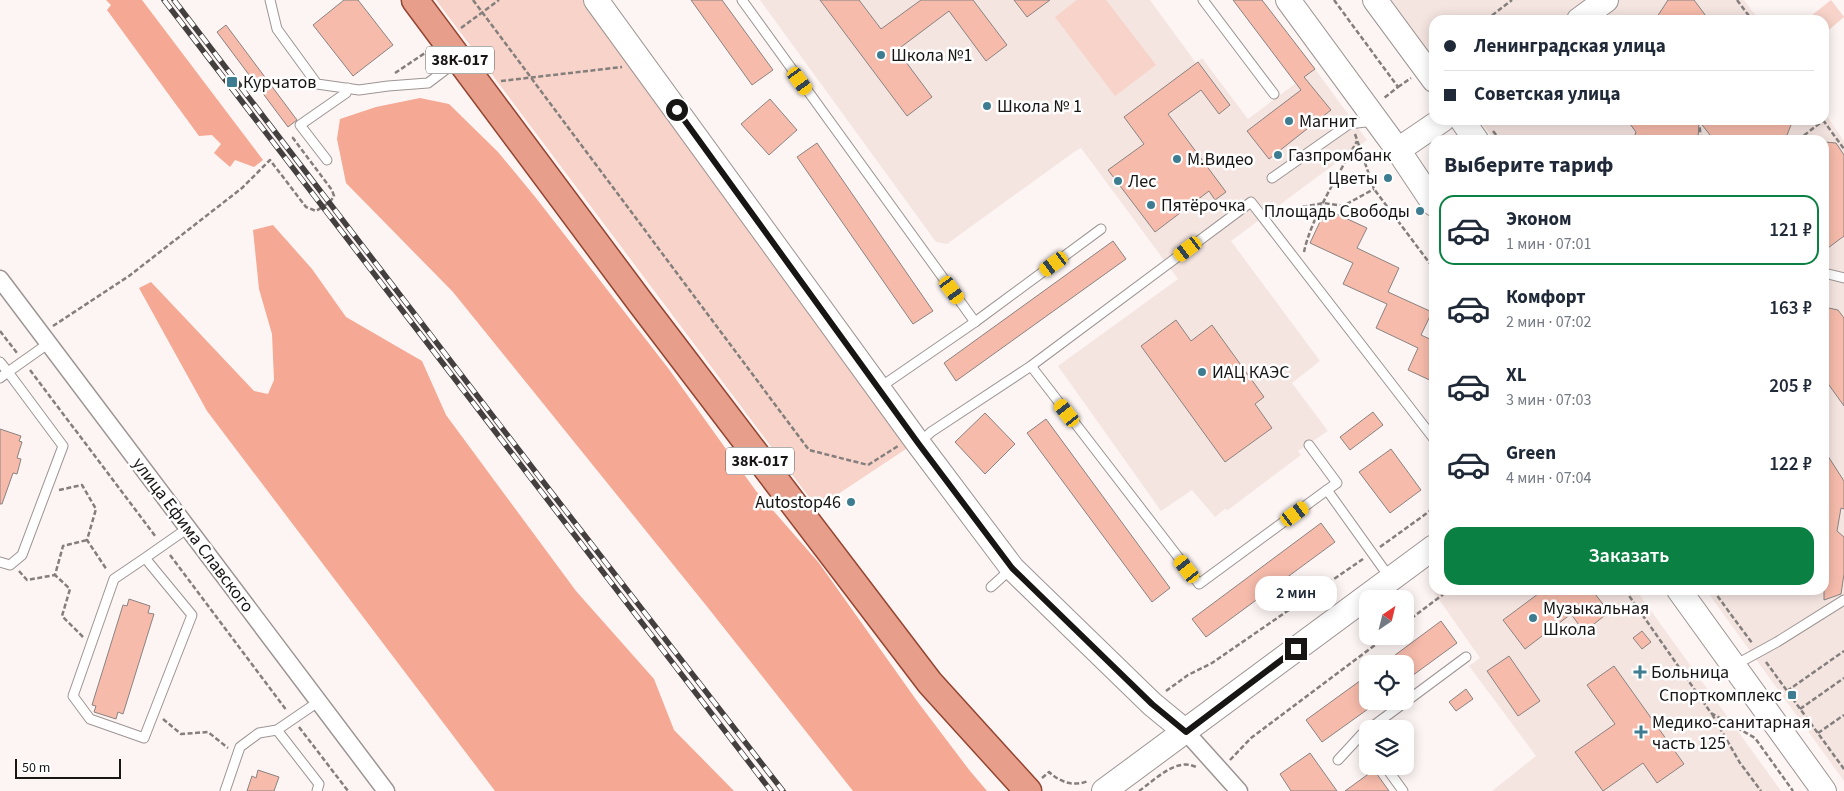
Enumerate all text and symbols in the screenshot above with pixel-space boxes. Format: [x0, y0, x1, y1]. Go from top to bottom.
text: Ленинградская улица [1474, 33, 1666, 60]
place label: Школа №1 [891, 43, 972, 68]
road number: 38К-017 [426, 46, 494, 74]
marker: Школа №1 [875, 49, 887, 61]
car [785, 64, 814, 98]
place label: Курчатов [243, 70, 316, 95]
marker: Курчатов [225, 75, 239, 89]
text: Советская улица [1474, 81, 1621, 108]
place label: Школа № 1 [997, 94, 1082, 119]
route start [666, 99, 688, 121]
marker: Школа № 1 [981, 100, 993, 112]
place label: Магнит [1299, 109, 1357, 134]
marker: Магнит [1283, 115, 1295, 127]
place label: Газпромбанк [1288, 143, 1391, 168]
place label: М.Видео [1187, 147, 1254, 172]
marker: Газпромбанк [1272, 149, 1284, 161]
text: Выберите тариф [1444, 149, 1614, 181]
marker: М.Видео [1171, 153, 1183, 165]
place label: Цветы [1328, 166, 1378, 191]
place label: Лес [1128, 169, 1156, 194]
marker: Цветы [1382, 172, 1394, 184]
marker: Лес [1112, 175, 1124, 187]
place label: Пятёрочка [1161, 193, 1246, 218]
marker: Пятёрочка [1145, 199, 1157, 211]
place label: Площадь Свободы [1264, 199, 1410, 224]
marker: Площадь Свободы [1414, 205, 1426, 217]
text: Эконом [1506, 206, 1572, 233]
icon: car [1446, 208, 1491, 253]
text: 121 ₽ [1769, 217, 1812, 244]
text: 1 мин · 07:01 [1506, 233, 1592, 255]
car [1171, 234, 1204, 264]
car [1037, 249, 1070, 279]
car [937, 273, 966, 307]
text: Комфорт [1506, 284, 1586, 311]
icon: car [1446, 286, 1491, 331]
text: 163 ₽ [1769, 295, 1812, 322]
text: 2 мин · 07:02 [1506, 311, 1592, 333]
place label: ИАЦ КАЭС [1212, 360, 1290, 385]
text: XL [1506, 362, 1527, 389]
icon: car [1446, 364, 1491, 409]
marker: ИАЦ КАЭС [1196, 366, 1208, 378]
text: 205 ₽ [1769, 373, 1812, 400]
text: 3 мин · 07:03 [1506, 389, 1592, 411]
car [1051, 397, 1082, 429]
text: Green [1506, 440, 1556, 467]
icon: car [1446, 442, 1491, 487]
road number: 38К-017 [726, 448, 794, 474]
text: 122 ₽ [1769, 451, 1812, 478]
street label: улица Ефима Славского [126, 452, 260, 618]
text: 4 мин · 07:04 [1506, 467, 1592, 489]
place label: Autostop46 [755, 490, 841, 515]
marker: Autostop46 [845, 496, 857, 508]
car [1278, 499, 1311, 529]
button: Заказать [1444, 527, 1814, 585]
car [1171, 553, 1202, 585]
callout: 2 мин [1255, 576, 1337, 612]
text: 2 мин [1276, 582, 1316, 604]
north arrow [1359, 590, 1414, 645]
map controls [1359, 590, 1414, 775]
place label: Музыкальная Школа [1543, 596, 1649, 642]
marker: Музыкальная Школа [1527, 612, 1539, 624]
route end [1285, 638, 1307, 660]
button: locate [1359, 655, 1414, 710]
place label: Больница [1651, 660, 1729, 685]
marker: Больница [1633, 665, 1647, 679]
place label: Спорткомплекс [1659, 683, 1782, 708]
marker: Спорткомплекс [1786, 689, 1798, 701]
place label: Медико-санитарная часть 125 [1652, 710, 1811, 756]
button: layers [1359, 720, 1414, 775]
marker: Медико-санитарная часть 125 [1634, 725, 1648, 739]
scale bar [15, 756, 121, 779]
text: 50 m [22, 758, 50, 778]

